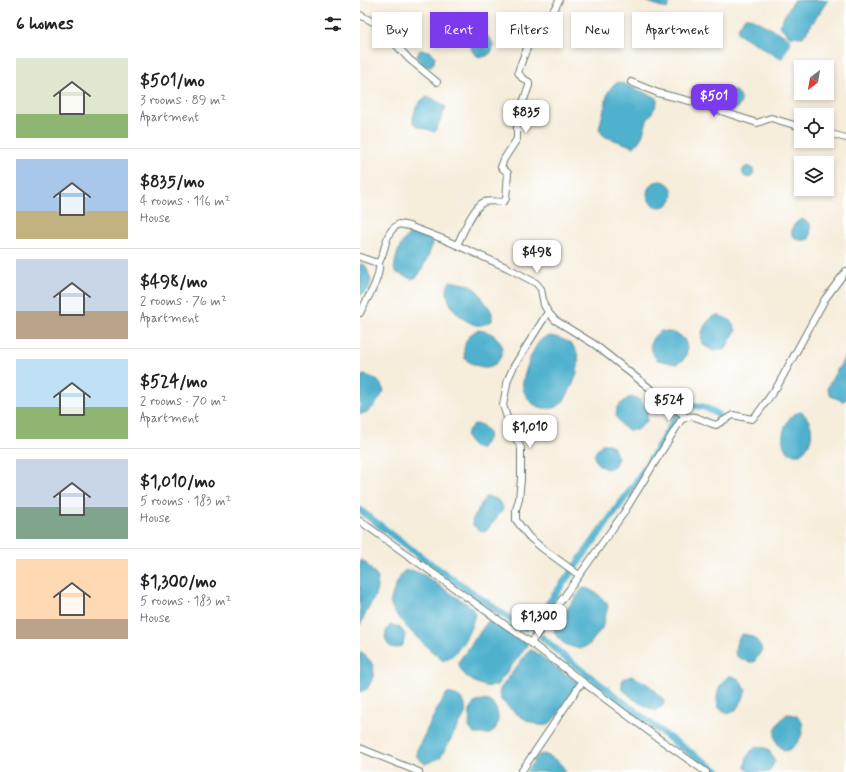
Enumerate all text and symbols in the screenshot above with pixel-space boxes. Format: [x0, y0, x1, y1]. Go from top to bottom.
chip: Buy [372, 12, 422, 48]
chip: Rent [430, 12, 488, 48]
chip: Filters [496, 12, 563, 48]
chip: New [571, 12, 624, 48]
chip: Apartment [632, 12, 723, 48]
text: 6 homes [16, 13, 74, 35]
icon: filters [322, 13, 344, 35]
north arrow [794, 60, 834, 100]
map controls [794, 60, 834, 196]
text: $501/mo [140, 70, 205, 92]
icon: home [48, 74, 96, 122]
pin: $501 [690, 84, 738, 118]
text: $501 [700, 88, 728, 105]
text: 3 rooms · 89 m² [140, 92, 226, 109]
pin: $835 [502, 100, 550, 134]
text: $835 [512, 104, 540, 121]
button: locate [794, 108, 834, 148]
text: Apartment [140, 109, 199, 126]
button: layers [794, 156, 834, 196]
text: $835/mo [140, 171, 204, 193]
icon: home [48, 175, 96, 223]
text: 4 rooms · 116 m² [140, 193, 230, 210]
text: House [140, 210, 171, 227]
pin: $498 [513, 240, 561, 274]
text: $498 [522, 244, 552, 261]
text: $498/mo [140, 271, 207, 293]
icon: home [48, 275, 96, 323]
text: 2 rooms · 76 m² [140, 293, 227, 310]
text: Apartment [140, 310, 199, 327]
text: $524/mo [140, 371, 207, 393]
icon: home [48, 375, 96, 423]
pin: $524 [645, 388, 693, 422]
text: $524 [654, 392, 684, 409]
text: 2 rooms · 70 m² [140, 393, 227, 410]
text: Apartment [140, 410, 199, 427]
pin: $1,010 [497, 415, 563, 449]
text: $1,010 [512, 419, 548, 436]
text: $1,010/mo [140, 471, 215, 493]
icon: home [48, 475, 96, 523]
text: 5 rooms · 183 m² [140, 493, 231, 510]
text: House [140, 510, 171, 527]
text: $1,300/mo [140, 571, 216, 593]
icon: home [48, 575, 96, 623]
text: 5 rooms · 183 m² [140, 593, 231, 610]
pin: $1,300 [506, 604, 572, 638]
text: $1,300 [521, 608, 557, 625]
text: House [140, 610, 171, 627]

